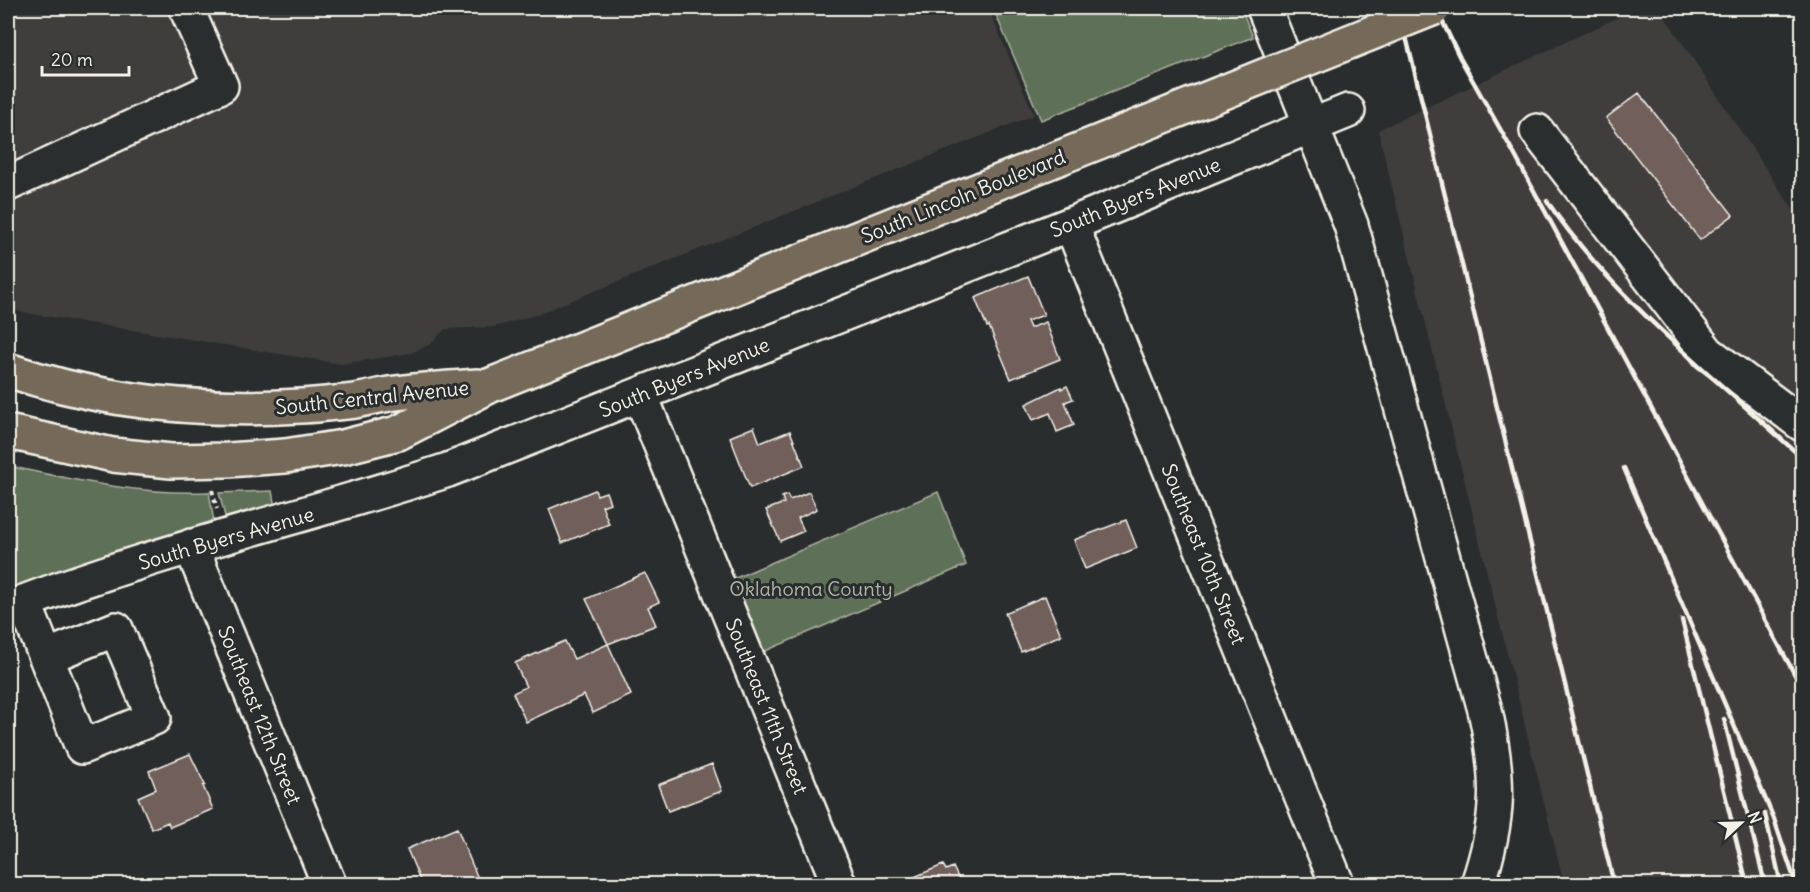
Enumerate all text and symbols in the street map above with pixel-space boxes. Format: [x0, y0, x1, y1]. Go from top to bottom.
scale bar [42, 39, 129, 77]
text: 20 m [51, 48, 93, 71]
street label: South Lincoln Boulevard [857, 143, 1069, 248]
street label: South Byers Avenue [1046, 151, 1224, 243]
street label: South Byers Avenue [595, 331, 773, 423]
street label: South Central Avenue [274, 374, 470, 420]
street label: Southeast 10th Street [1156, 460, 1252, 648]
street label: South Byers Avenue [135, 501, 317, 575]
park label: Oklahoma County [729, 576, 893, 601]
street label: Southeast 11th Street [720, 614, 814, 798]
street label: Southeast 12th Street [213, 622, 307, 808]
north arrow [1711, 793, 1771, 853]
text: N [1744, 809, 1766, 826]

